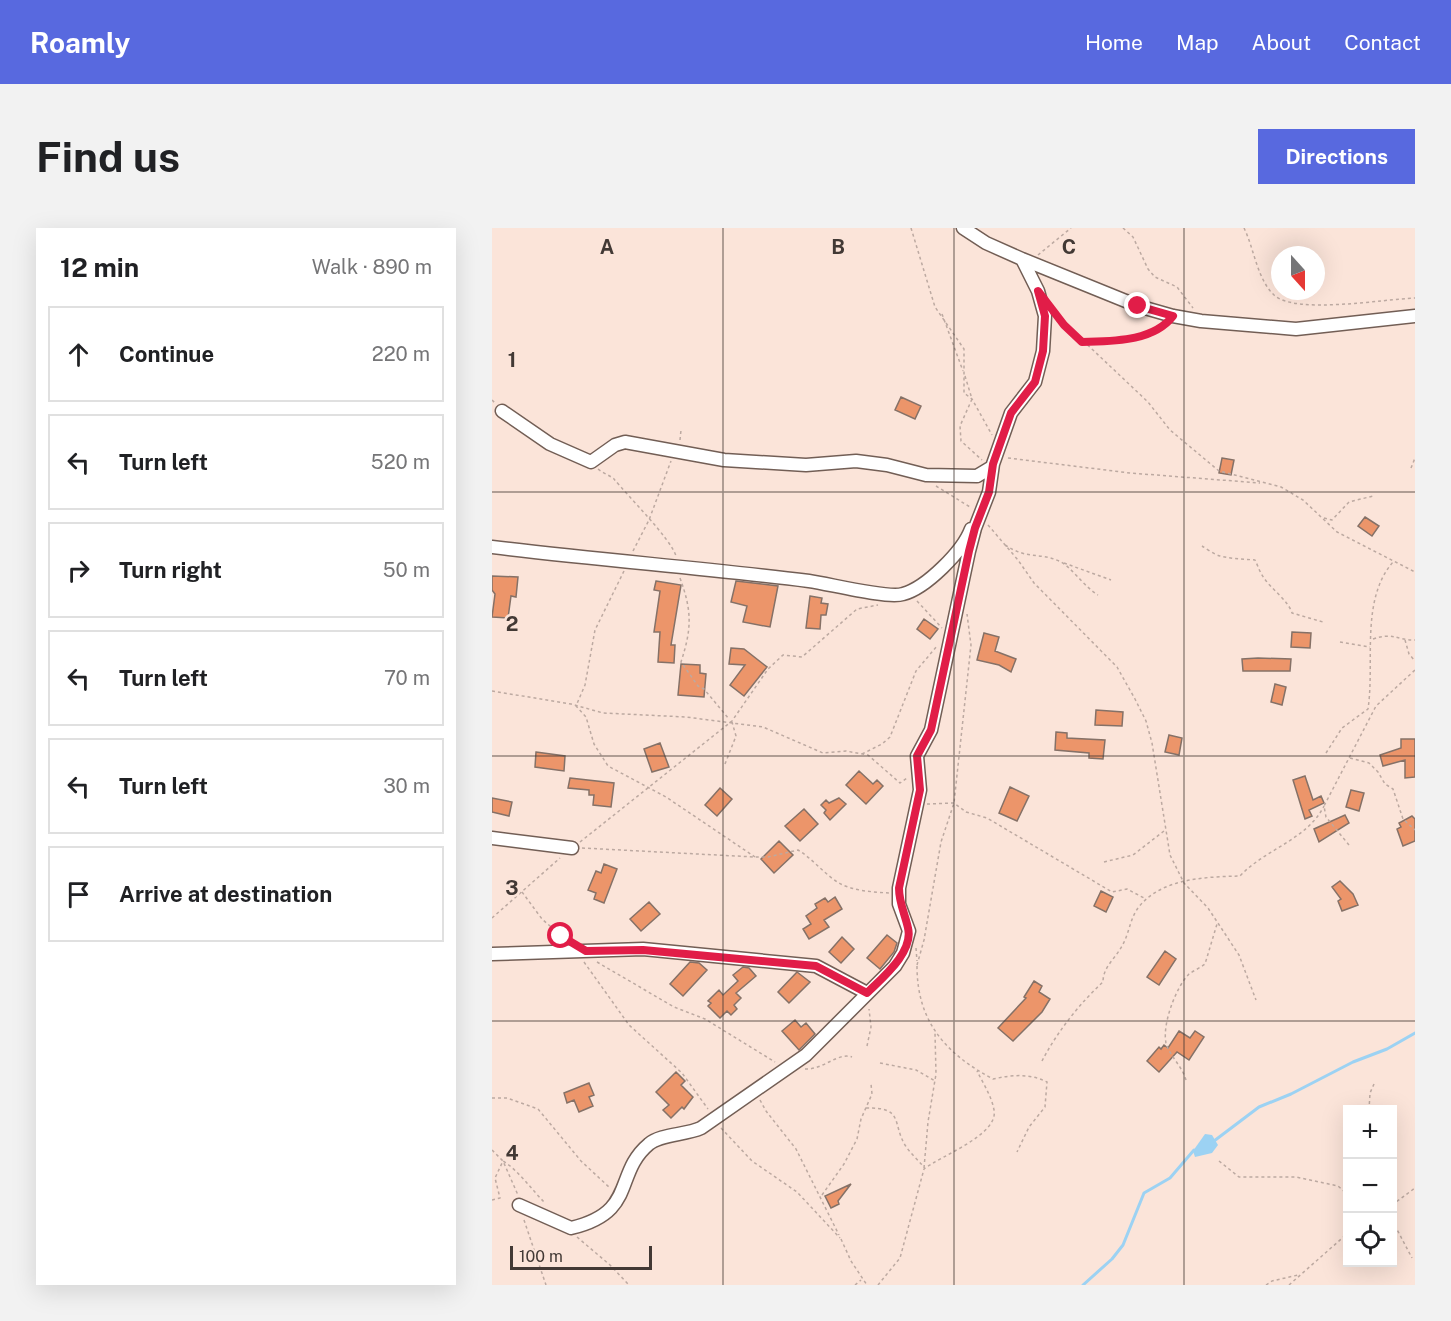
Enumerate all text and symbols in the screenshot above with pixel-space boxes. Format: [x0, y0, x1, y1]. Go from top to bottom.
text: Roamly [30, 26, 130, 59]
text: Home [1085, 30, 1143, 55]
text: Map [1176, 30, 1219, 55]
text: About [1252, 30, 1311, 55]
text: Contact [1344, 30, 1421, 55]
button: Directions [1258, 129, 1415, 184]
text: Find us [36, 132, 180, 181]
text: A [600, 235, 614, 259]
text: B [831, 235, 845, 259]
text: C [1062, 235, 1076, 259]
north arrow [1271, 246, 1325, 300]
text: 12 min [60, 252, 139, 283]
text: Walk · 890 m [312, 255, 432, 279]
route end [1124, 292, 1150, 318]
icon: ahead [62, 338, 95, 371]
text: Continue [119, 341, 214, 367]
text: 220 m [372, 342, 430, 366]
text: 1 [508, 348, 516, 372]
icon: left [62, 446, 95, 479]
text: Turn left [119, 449, 208, 475]
text: 520 m [371, 450, 430, 474]
icon: right [62, 554, 95, 587]
text: Turn right [119, 557, 222, 583]
text: 50 m [383, 558, 430, 582]
text: 2 [506, 612, 518, 636]
icon: left [62, 662, 95, 695]
text: Turn left [119, 665, 208, 691]
text: 70 m [384, 666, 430, 690]
icon: left [62, 770, 95, 803]
text: Turn left [119, 773, 208, 799]
text: 30 m [383, 774, 430, 798]
text: 3 [505, 876, 519, 900]
icon: arrive [62, 878, 95, 911]
text: Arrive at destination [119, 881, 332, 907]
route start [547, 922, 573, 948]
map controls [1343, 1105, 1397, 1267]
button: + [1343, 1105, 1397, 1159]
text: 4 [505, 1141, 519, 1165]
button: − [1343, 1159, 1397, 1213]
button: locate [1343, 1213, 1397, 1267]
scale bar [510, 1243, 652, 1270]
text: 100 m [519, 1247, 563, 1266]

